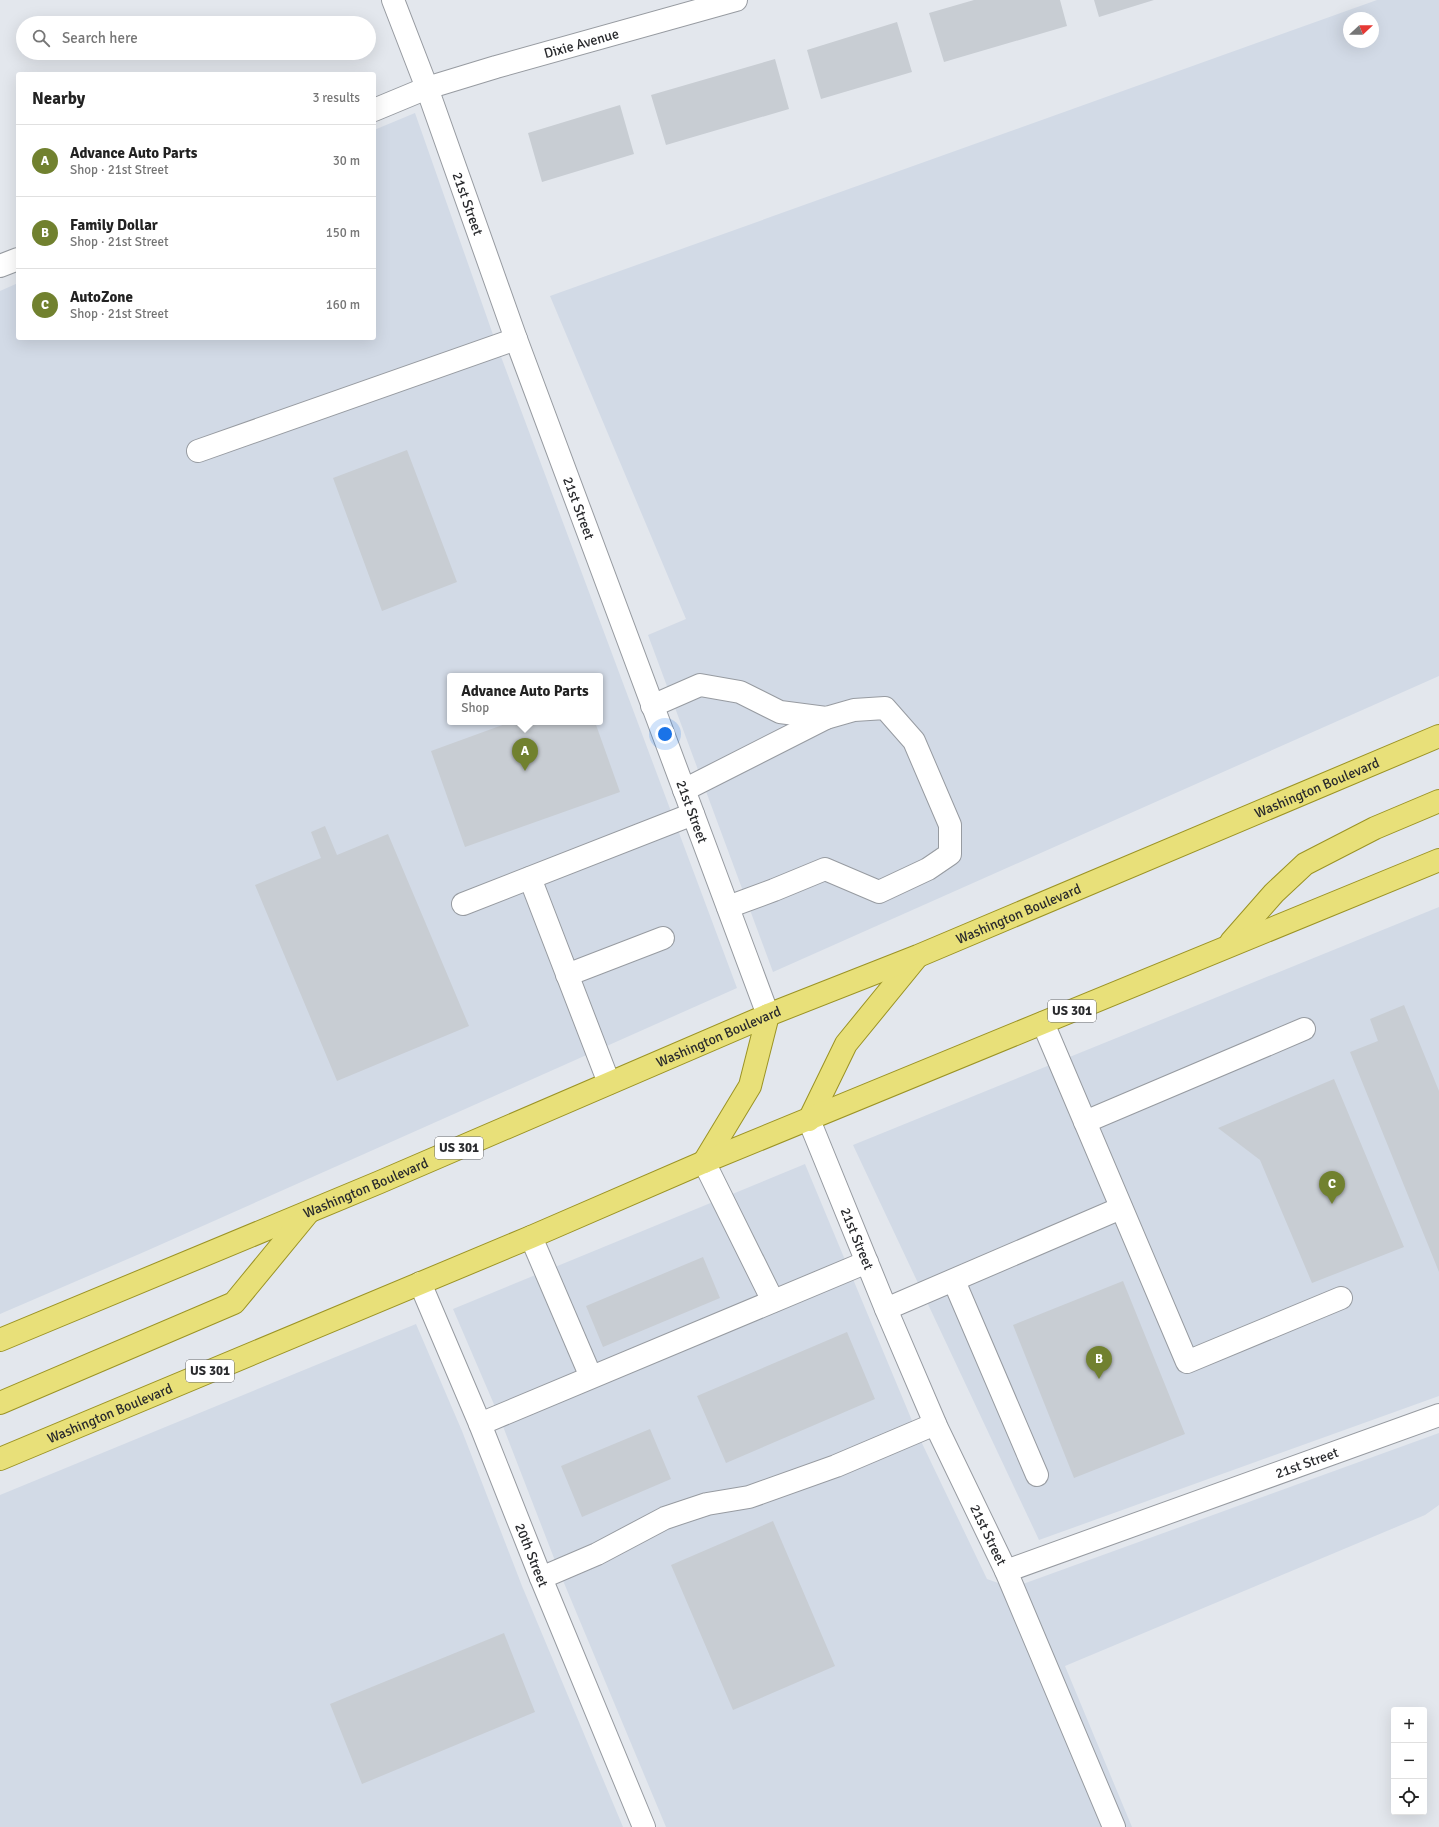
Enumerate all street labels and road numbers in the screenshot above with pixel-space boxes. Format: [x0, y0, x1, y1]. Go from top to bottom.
street label: Dixie Avenue [542, 25, 621, 62]
street label: 21st Street [449, 170, 487, 238]
street label: 21st Street [560, 474, 598, 542]
street label: Washington Boulevard [1252, 754, 1382, 822]
street label: 21st Street [673, 778, 712, 845]
street label: Washington Boulevard [953, 880, 1083, 948]
road number: US 301 [1048, 1000, 1096, 1022]
street label: Washington Boulevard [654, 1002, 783, 1071]
road number: US 301 [435, 1137, 483, 1159]
street label: Washington Boulevard [300, 1154, 431, 1222]
street label: 21st Street [837, 1205, 878, 1272]
road number: US 301 [186, 1360, 234, 1382]
street label: Washington Boulevard [45, 1379, 175, 1447]
street label: 21st Street [1273, 1443, 1341, 1482]
street label: 21st Street [967, 1501, 1010, 1568]
street label: 20th Street [512, 1520, 552, 1589]

